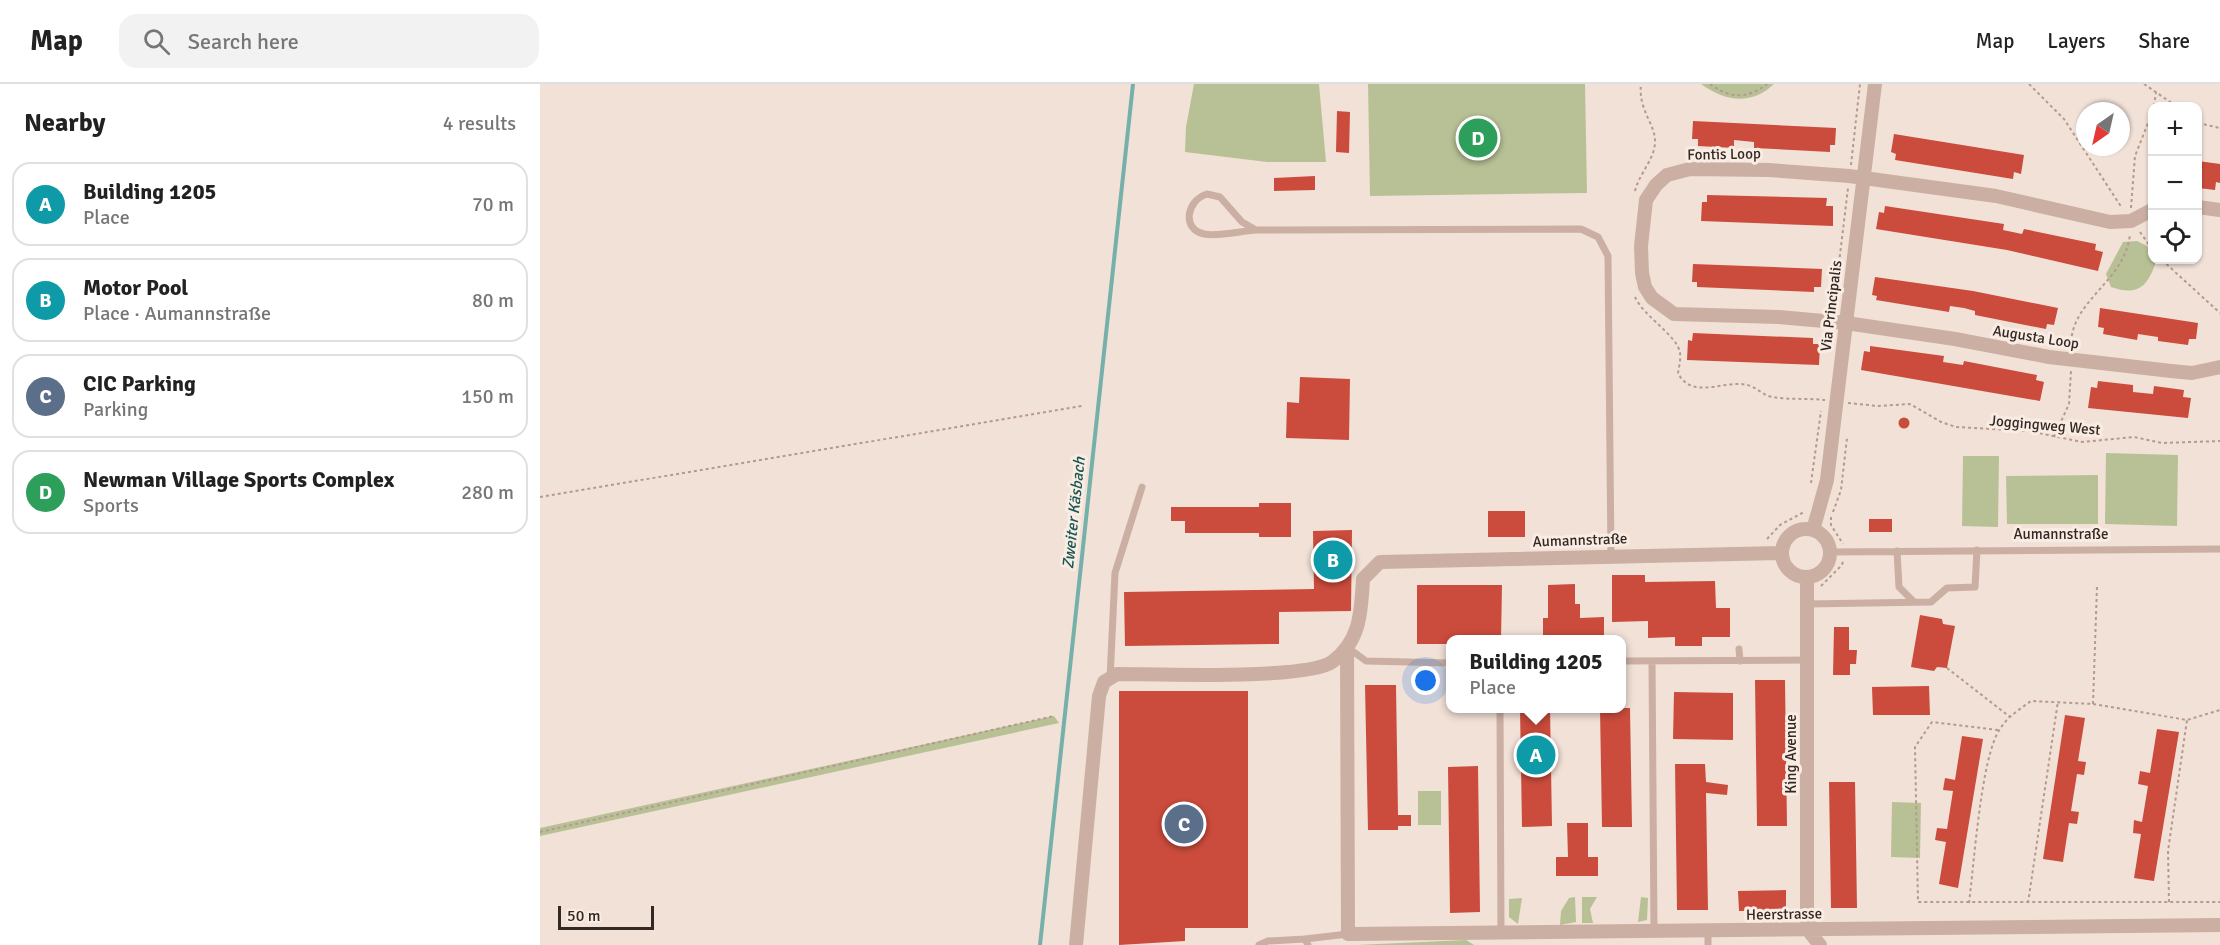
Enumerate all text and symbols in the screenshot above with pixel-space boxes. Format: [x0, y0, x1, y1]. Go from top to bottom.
search box [119, 14, 539, 68]
text: Map [30, 24, 83, 58]
icon: search [140, 25, 173, 58]
text: Search here [188, 28, 299, 55]
text: Map [1976, 28, 2014, 54]
text: Layers [2047, 28, 2105, 54]
text: Share [2138, 28, 2190, 54]
north arrow [2076, 102, 2130, 156]
map controls [2148, 102, 2202, 264]
button: + [2148, 102, 2202, 156]
text: Nearby [24, 107, 105, 139]
text: 4 results [443, 111, 516, 136]
pin: D [1458, 116, 1498, 160]
street label: Fontis Loop [1687, 144, 1761, 164]
button: − [2148, 156, 2202, 210]
text: Building 1205 [83, 178, 216, 205]
text: A [39, 192, 52, 217]
text: 70 m [472, 192, 514, 217]
text: Place [83, 205, 130, 230]
button: locate [2148, 210, 2202, 264]
street label: Via Principalis [1816, 259, 1846, 353]
text: Motor Pool [83, 274, 188, 301]
text: B [39, 288, 52, 313]
text: 80 m [472, 288, 514, 313]
text: Place · Aumannstraße [83, 301, 271, 326]
street label: Augusta Loop [1992, 321, 2080, 353]
text: CIC Parking [83, 370, 196, 397]
text: C [39, 384, 52, 409]
text: 150 m [461, 384, 514, 409]
text: Parking [83, 397, 148, 422]
street label: Joggingweg West [1989, 411, 2101, 439]
water label: Zweiter Käsbach [1058, 455, 1090, 570]
text: Newman Village Sports Complex [83, 466, 394, 493]
text: D [39, 480, 52, 505]
text: 280 m [461, 480, 514, 505]
text: Sports [83, 493, 139, 518]
street label: Aumannstraße [2014, 525, 2108, 543]
street label: Aumannstraße [1532, 529, 1628, 551]
pin: B [1314, 538, 1352, 582]
popup [1446, 635, 1626, 713]
text: Building 1205 [1469, 648, 1603, 675]
your location [1411, 666, 1440, 695]
text: Place [1469, 675, 1516, 700]
street label: King Avenue [1782, 714, 1800, 794]
pin: A [1516, 732, 1556, 778]
pin: C [1164, 802, 1204, 846]
scale bar [558, 903, 654, 930]
street label: Heerstrasse [1746, 904, 1822, 924]
text: 50 m [567, 906, 601, 926]

